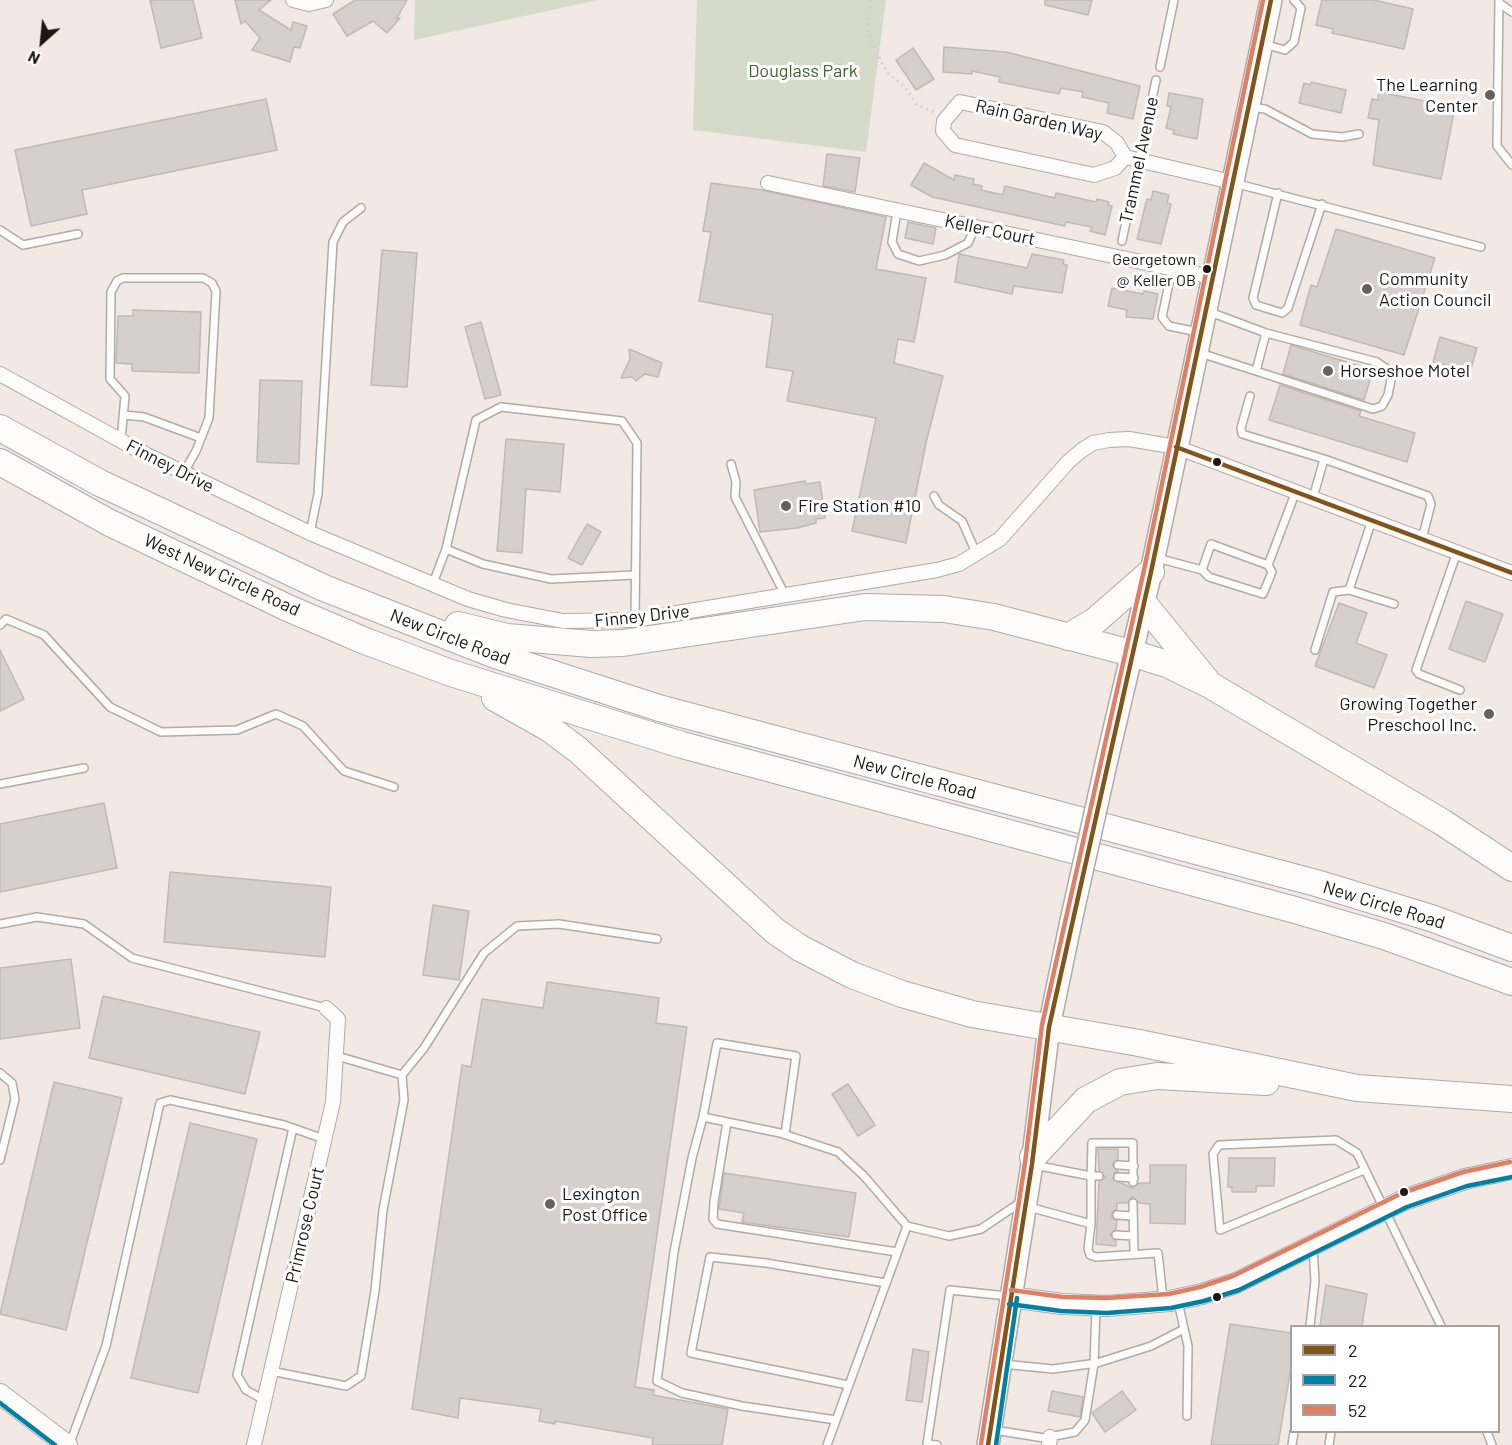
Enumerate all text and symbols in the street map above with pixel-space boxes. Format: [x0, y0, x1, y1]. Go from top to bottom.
north arrow [12, 12, 72, 72]
text: N [25, 48, 43, 69]
park label: Douglass Park [748, 60, 858, 82]
place label: The Learning Center [1376, 74, 1478, 116]
marker: The Learning Center [1483, 88, 1497, 102]
street label: Rain Garden Way [973, 95, 1105, 145]
street label: Trammel Avenue [1115, 95, 1163, 225]
street label: Keller Court [943, 210, 1037, 250]
place label: Georgetown @ Keller OB [1112, 250, 1196, 288]
marker: Georgetown @ Keller OB [1201, 263, 1213, 275]
place label: Community Action Council [1379, 268, 1491, 310]
marker: Community Action Council [1360, 282, 1374, 296]
place label: Horseshoe Motel [1340, 360, 1470, 382]
marker: Horseshoe Motel [1321, 364, 1335, 378]
street label: Finney Drive [123, 435, 217, 497]
unlabelled marker [1211, 456, 1223, 468]
place label: Fire Station #10 [798, 495, 921, 517]
marker: Fire Station #10 [779, 499, 793, 513]
street label: West New Circle Road [141, 529, 303, 621]
street label: Finney Drive [593, 600, 691, 632]
street label: New Circle Road [387, 604, 513, 670]
place label: Growing Together Preschool Inc. [1339, 693, 1477, 736]
marker: Growing Together Preschool Inc. [1482, 707, 1496, 721]
street label: New Circle Road [851, 750, 979, 804]
street label: New Circle Road [1320, 876, 1448, 934]
street label: Primrose Court [281, 1165, 329, 1285]
place label: Lexington Post Office [562, 1183, 648, 1226]
unlabelled marker [1398, 1186, 1410, 1198]
marker: Lexington Post Office [543, 1197, 557, 1211]
unlabelled marker [1211, 1291, 1223, 1303]
legend [1290, 1325, 1500, 1433]
text: 2 [1348, 1339, 1358, 1361]
text: 22 [1348, 1369, 1367, 1391]
text: 52 [1348, 1399, 1367, 1421]

